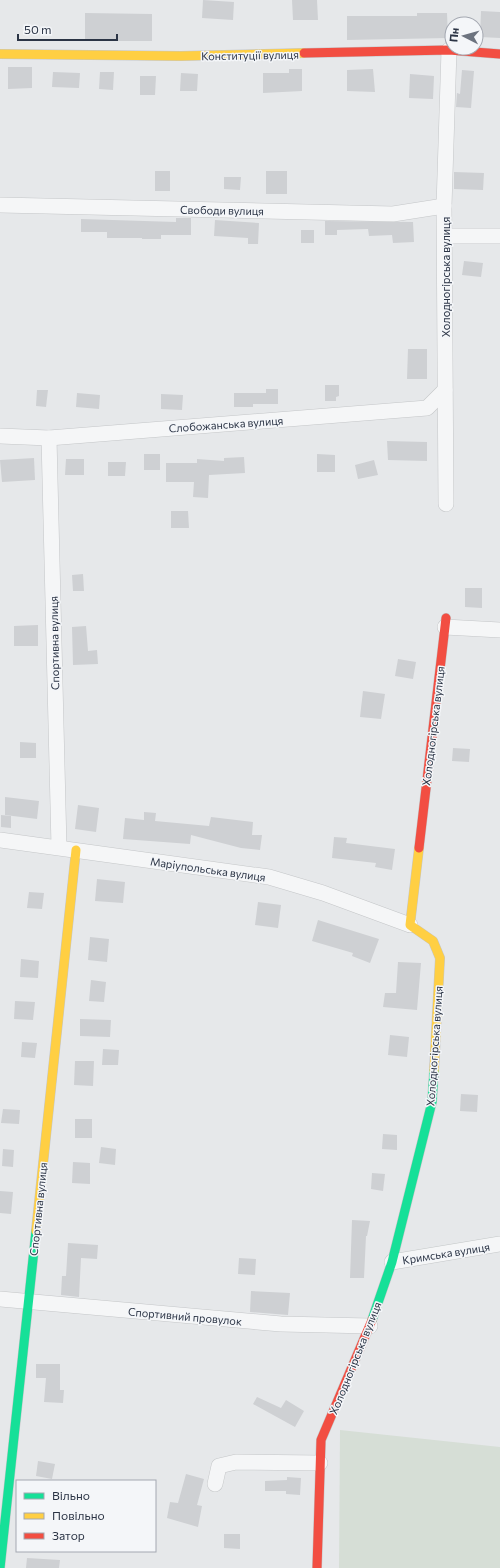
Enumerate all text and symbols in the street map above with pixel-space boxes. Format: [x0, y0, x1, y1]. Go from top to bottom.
scale bar [18, 16, 117, 42]
north arrow [444, 16, 484, 56]
text: 50 m [24, 22, 52, 36]
text: Пн [446, 27, 461, 43]
street label: Конституції вулиця [201, 48, 299, 62]
street label: Свободи вулиця [180, 203, 264, 217]
street label: Холодногірська вулиця [439, 217, 452, 337]
street label: Слобожанська вулиця [168, 414, 284, 434]
street label: Спортивна вулиця [47, 596, 61, 690]
street label: Холодногірська вулиця [419, 665, 447, 787]
street label: Маріупольська вулиця [149, 854, 267, 884]
street label: Холодногірська вулиця [423, 985, 445, 1107]
street label: Спортивна вулиця [27, 1162, 49, 1256]
street label: Кримська вулиця [401, 1240, 491, 1266]
street label: Холодногірська вулиця [326, 1300, 384, 1416]
street label: Спортивний провулок [128, 1305, 243, 1327]
legend [16, 1480, 156, 1552]
text: Вільно [52, 1488, 90, 1502]
text: Повільно [52, 1508, 105, 1522]
text: Затор [52, 1528, 85, 1542]

